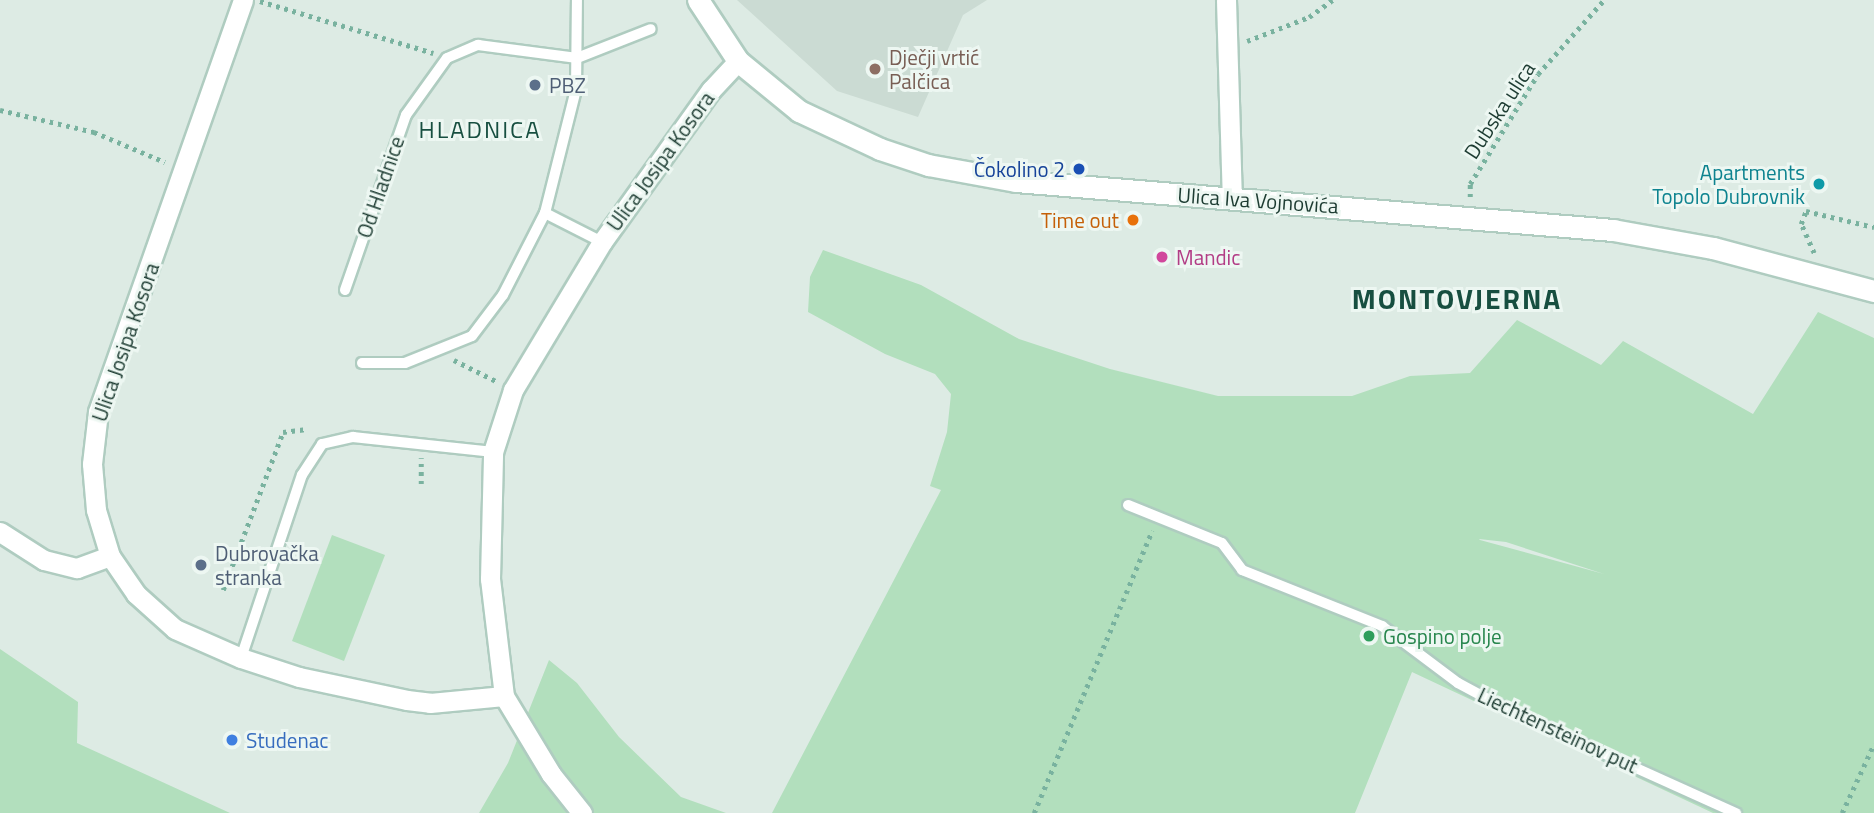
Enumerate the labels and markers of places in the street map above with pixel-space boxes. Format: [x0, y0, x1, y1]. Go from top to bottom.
place label: Dječji vrtić Palčica [889, 44, 979, 94]
marker: Dječji vrtić Palčica [867, 61, 883, 77]
place label: PBZ [549, 72, 586, 98]
marker: PBZ [527, 77, 543, 93]
place label: Čokolino 2 [974, 156, 1065, 182]
place label: Apartments Topolo Dubrovnik [1652, 159, 1805, 209]
marker: Čokolino 2 [1071, 161, 1087, 177]
marker: Apartments Topolo Dubrovnik [1811, 176, 1827, 192]
place label: Time out [1041, 207, 1119, 233]
marker: Time out [1125, 212, 1141, 228]
place label: Mandic [1176, 244, 1240, 270]
marker: Mandic [1154, 249, 1170, 265]
place label: Dubrovačka stranka [215, 540, 319, 590]
marker: Dubrovačka stranka [193, 557, 209, 573]
place label: Gospino polje [1383, 623, 1502, 649]
marker: Gospino polje [1361, 628, 1377, 644]
place label: Studenac [246, 727, 328, 753]
marker: Studenac [224, 732, 240, 748]

